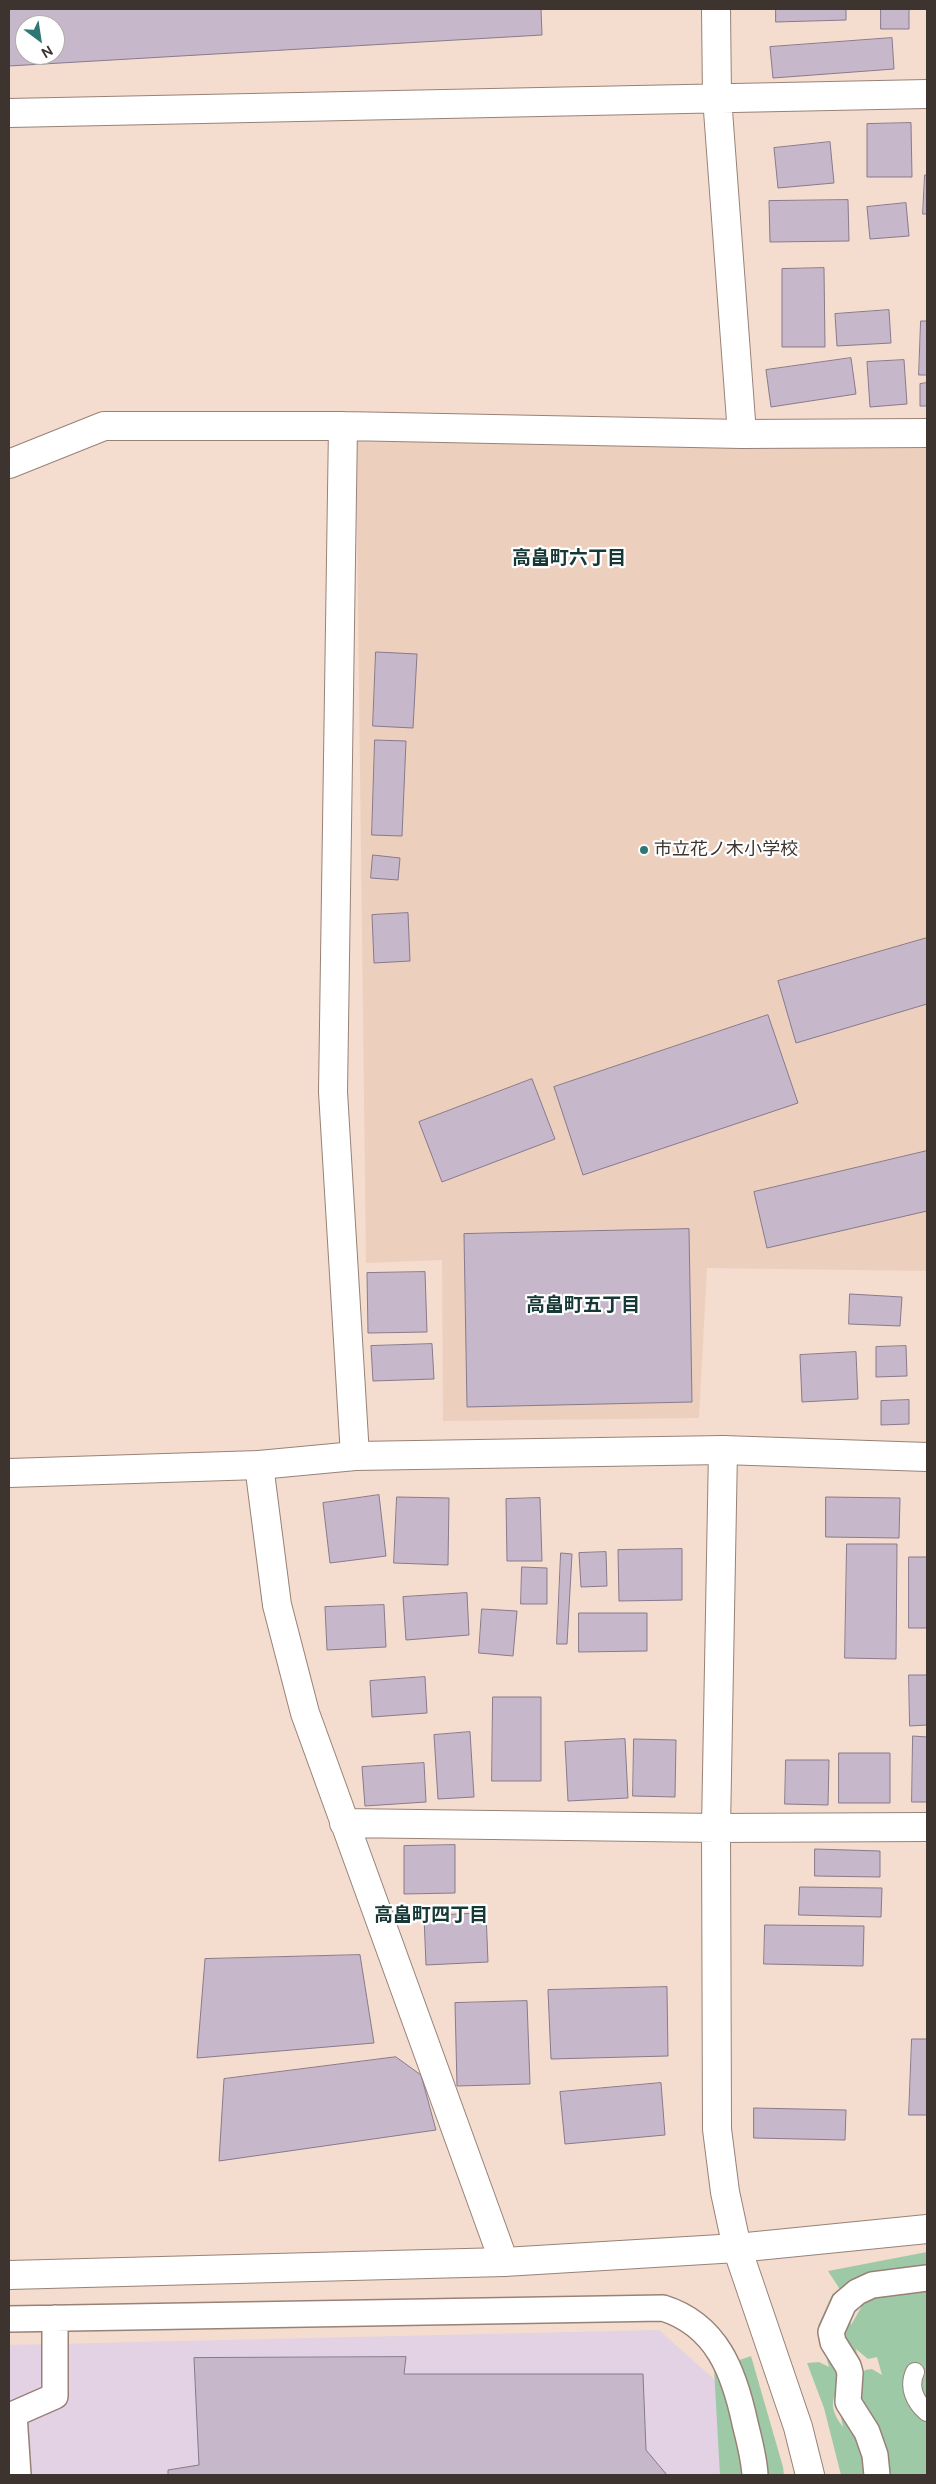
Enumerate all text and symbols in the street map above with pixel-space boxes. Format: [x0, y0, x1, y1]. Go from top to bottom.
north arrow [15, 15, 65, 65]
text: N [38, 42, 56, 62]
district label: 高畠町六丁目 [512, 548, 626, 570]
place label: 市立花ノ木小学校 [654, 839, 798, 861]
marker: 市立花ノ木小学校 [638, 844, 650, 856]
district label: 高畠町五丁目 [526, 1295, 640, 1317]
district label: 高畠町四丁目 [374, 1905, 488, 1927]

